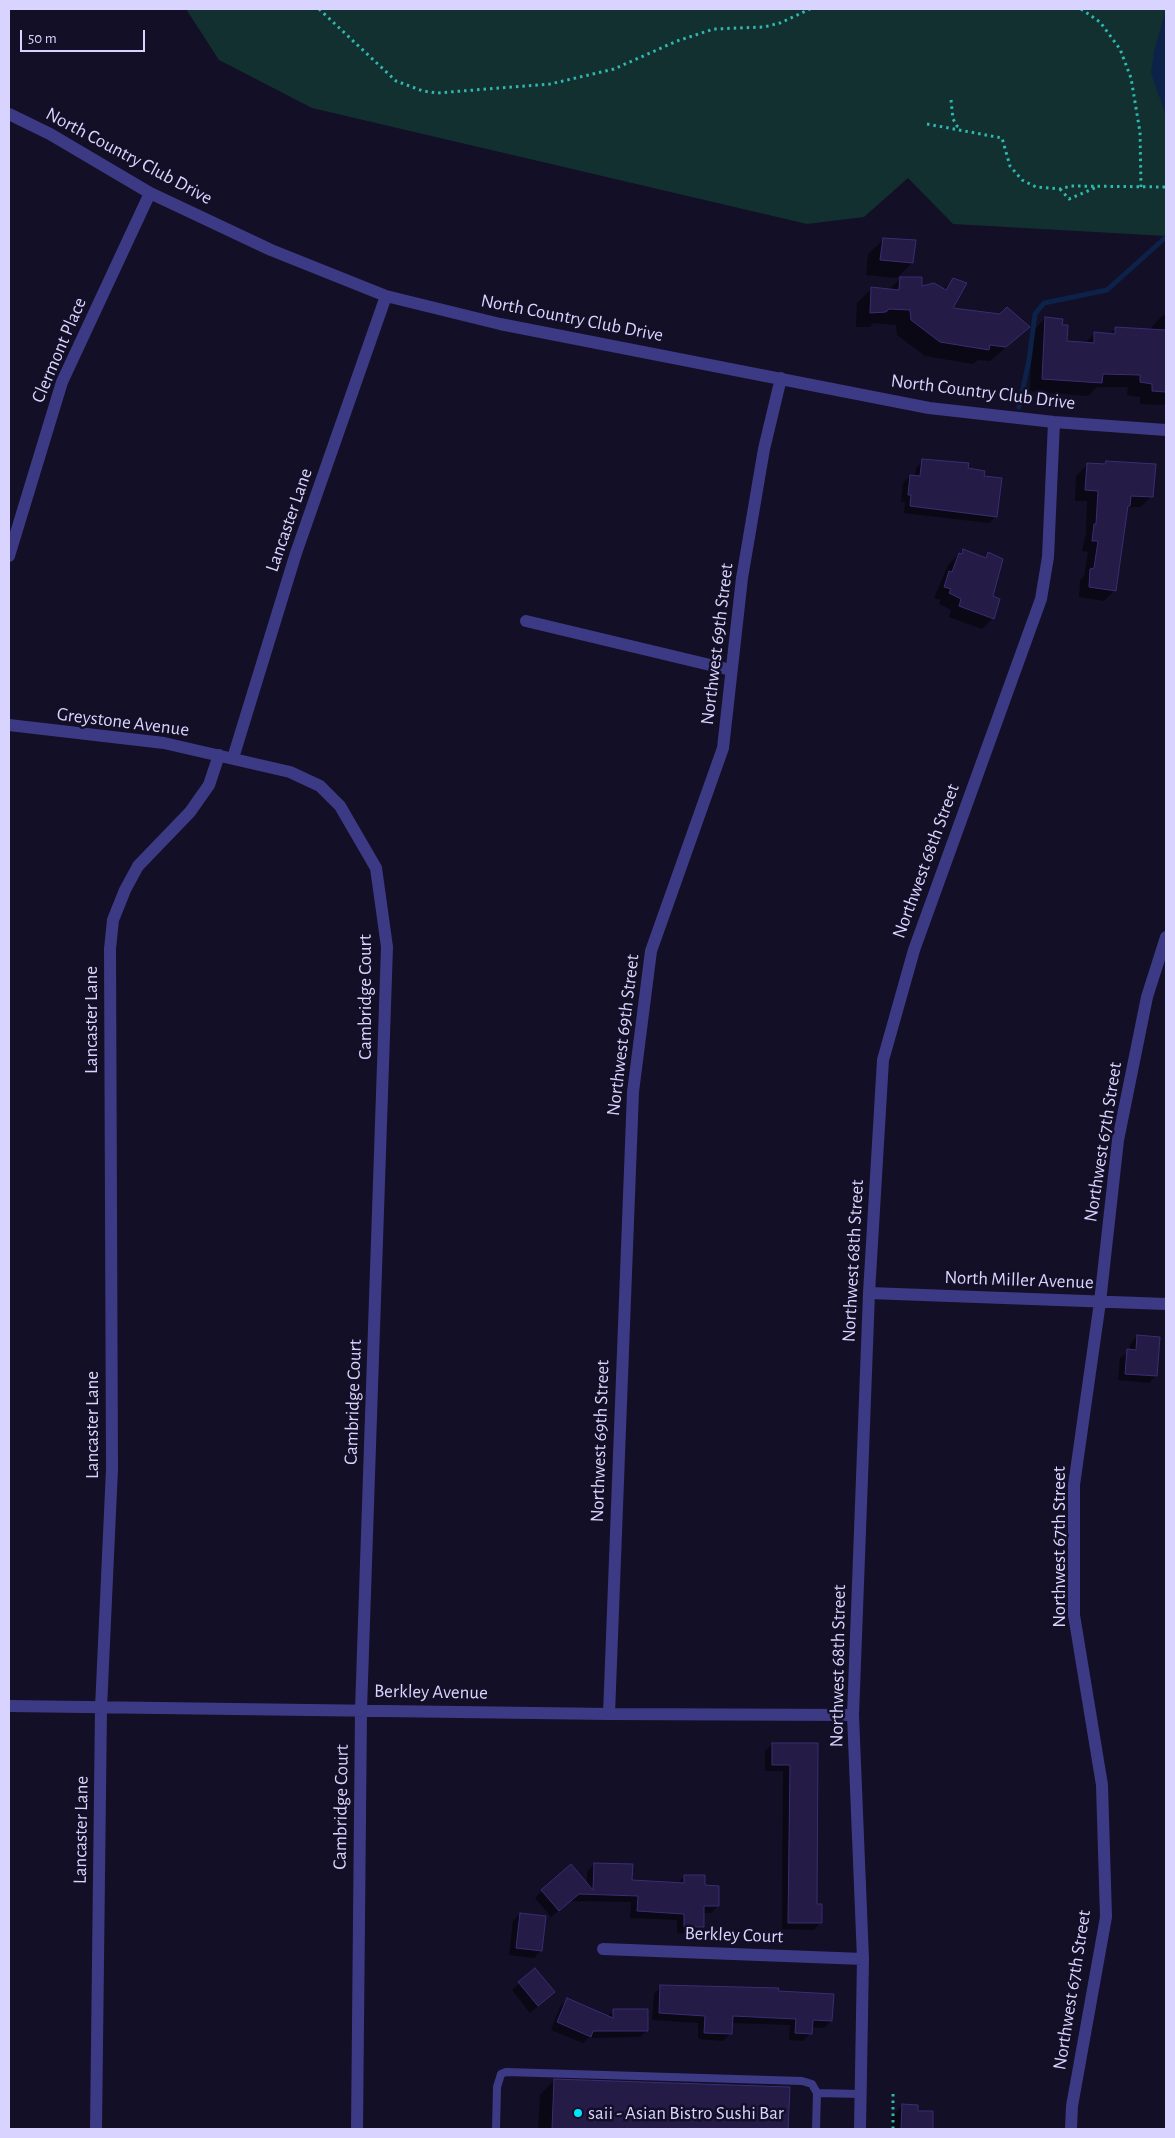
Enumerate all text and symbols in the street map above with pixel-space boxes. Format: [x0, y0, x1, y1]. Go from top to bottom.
scale bar [22, 20, 148, 52]
text: 50 m [28, 31, 57, 46]
street label: North Country Club Drive [42, 102, 216, 210]
street label: North Country Club Drive [479, 289, 665, 347]
street label: Clermont Place [27, 294, 91, 406]
street label: North Country Club Drive [890, 369, 1076, 415]
street label: Lancaster Lane [261, 465, 317, 575]
street label: Northwest 69th Street [696, 562, 738, 726]
street label: Greystone Avenue [56, 703, 190, 741]
street label: Northwest 68th Street [887, 781, 965, 941]
street label: Cambridge Court [354, 934, 376, 1060]
street label: Northwest 69th Street [602, 953, 644, 1117]
street label: Lancaster Lane [80, 966, 102, 1074]
street label: Northwest 67th Street [1079, 1060, 1127, 1224]
street label: Northwest 68th Street [837, 1179, 869, 1343]
street label: North Miller Avenue [944, 1266, 1094, 1294]
street label: Cambridge Court [339, 1339, 367, 1465]
street label: Northwest 69th Street [586, 1359, 614, 1523]
street label: Lancaster Lane [81, 1371, 103, 1479]
street label: Northwest 67th Street [1048, 1466, 1070, 1628]
street label: Northwest 68th Street [825, 1584, 851, 1748]
street label: Berkley Avenue [374, 1680, 488, 1704]
street label: Cambridge Court [329, 1744, 353, 1870]
street label: Lancaster Lane [69, 1776, 93, 1884]
street label: Northwest 67th Street [1048, 1908, 1096, 2072]
street label: Berkley Court [684, 1922, 784, 1948]
place label: saii - Asian Bistro Sushi Bar [588, 2102, 784, 2124]
marker: saii - Asian Bistro Sushi Bar [572, 2107, 584, 2119]

